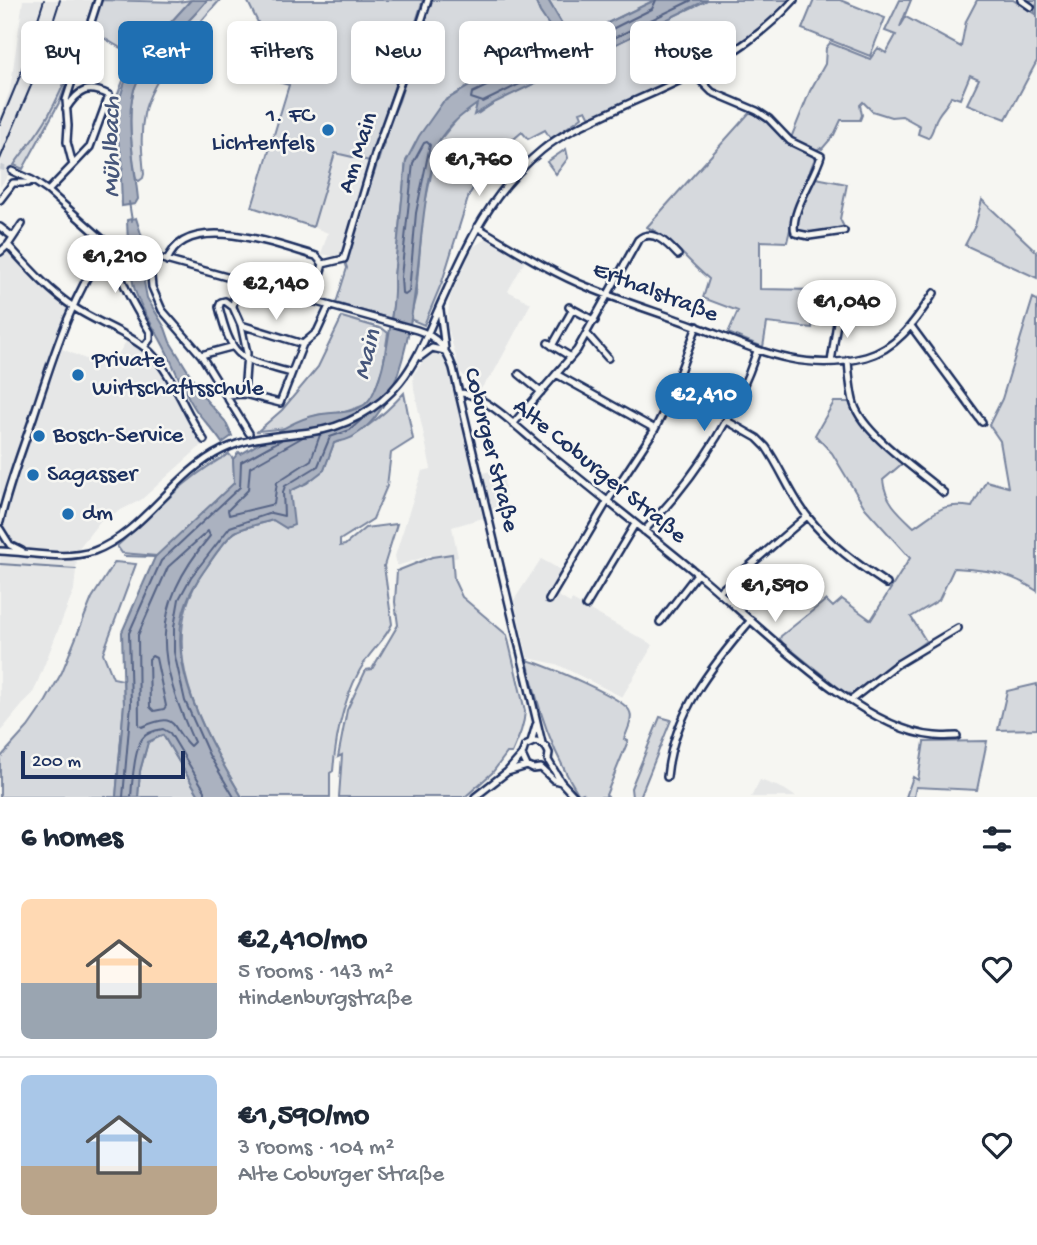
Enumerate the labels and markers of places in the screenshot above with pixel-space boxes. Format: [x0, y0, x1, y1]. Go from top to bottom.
place label: 1. FC Lichtenfels [212, 102, 316, 159]
marker: 1. FC Lichtenfels [320, 122, 336, 138]
pin: €1,760 [422, 138, 536, 198]
pin: €1,210 [58, 236, 172, 295]
pin: €2,140 [219, 262, 333, 322]
pin: €1,040 [790, 280, 904, 340]
place label: Private Wirtschaftsschule [91, 347, 265, 404]
marker: Private Wirtschaftsschule [70, 367, 86, 383]
pin: €2,410 [647, 374, 761, 433]
place label: Bosch-Service [52, 422, 184, 451]
marker: Bosch-Service [31, 428, 47, 444]
place label: Sagasser [47, 461, 139, 490]
marker: Sagasser [25, 467, 41, 483]
place label: dm [82, 500, 113, 529]
marker: dm [60, 506, 76, 522]
pin: €1,590 [718, 564, 832, 624]

